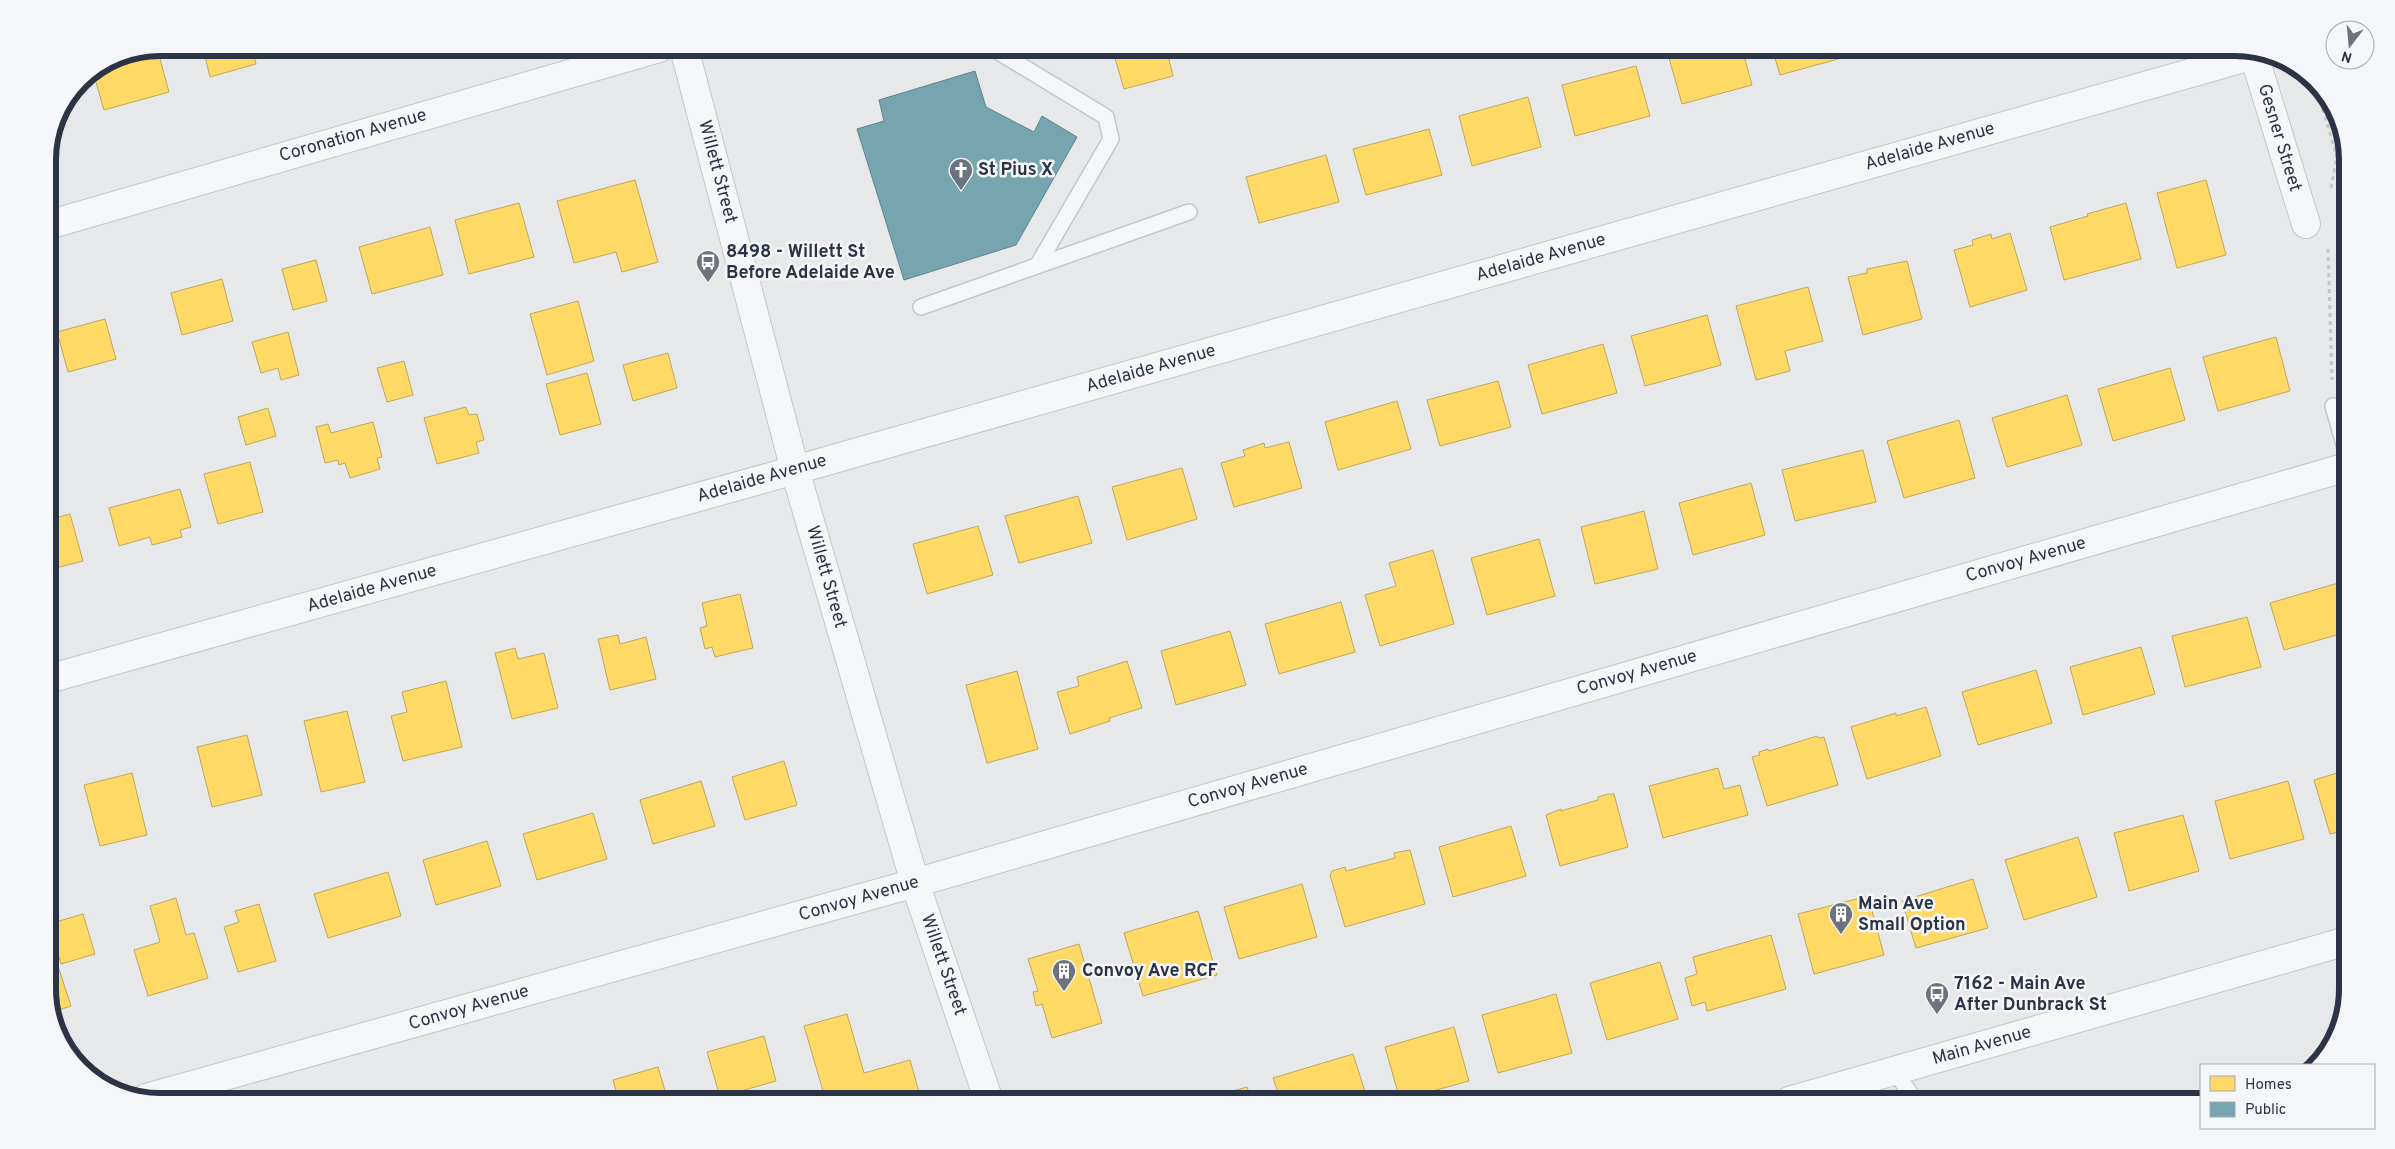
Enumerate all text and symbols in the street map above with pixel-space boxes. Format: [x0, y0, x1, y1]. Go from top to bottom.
north arrow [2325, 20, 2375, 70]
text: N [2340, 46, 2354, 66]
street label: Gesner Street [2252, 81, 2306, 195]
street label: Coronation Avenue [277, 104, 429, 168]
street label: Adelaide Avenue [1862, 117, 1998, 177]
street label: Willett Street [692, 118, 742, 226]
church icon: St Pius X [948, 157, 974, 191]
place label: St Pius X [978, 159, 1053, 182]
street label: Adelaide Avenue [1473, 228, 1609, 288]
place label: 8498 - Willett St Before Adelaide Ave [726, 241, 895, 285]
bus stop icon: 8498 - Willett St Before Adelaide Ave [695, 249, 721, 283]
street label: Adelaide Avenue [1083, 339, 1219, 399]
street label: Adelaide Avenue [694, 449, 830, 509]
street label: Willett Street [800, 523, 852, 631]
street label: Convoy Avenue [1963, 532, 2089, 588]
street label: Adelaide Avenue [304, 559, 440, 619]
street label: Convoy Avenue [1574, 645, 1700, 701]
street label: Convoy Avenue [1185, 758, 1311, 814]
street label: Convoy Avenue [796, 871, 922, 927]
place label: Main Ave Small Option [1858, 893, 1966, 937]
building icon: Main Ave Small Option [1828, 901, 1854, 935]
street label: Willett Street [915, 911, 971, 1019]
building icon: Convoy Ave RCF [1051, 958, 1077, 992]
place label: Convoy Ave RCF [1082, 960, 1218, 983]
place label: 7162 - Main Ave After Dunbrack St [1954, 973, 2107, 1017]
street label: Convoy Avenue [406, 980, 532, 1036]
bus stop icon: 7162 - Main Ave After Dunbrack St [1924, 981, 1950, 1015]
street label: Main Avenue [1930, 1021, 2034, 1071]
legend [2200, 1064, 2375, 1129]
text: Homes [2245, 1076, 2292, 1095]
text: Public [2245, 1101, 2286, 1120]

